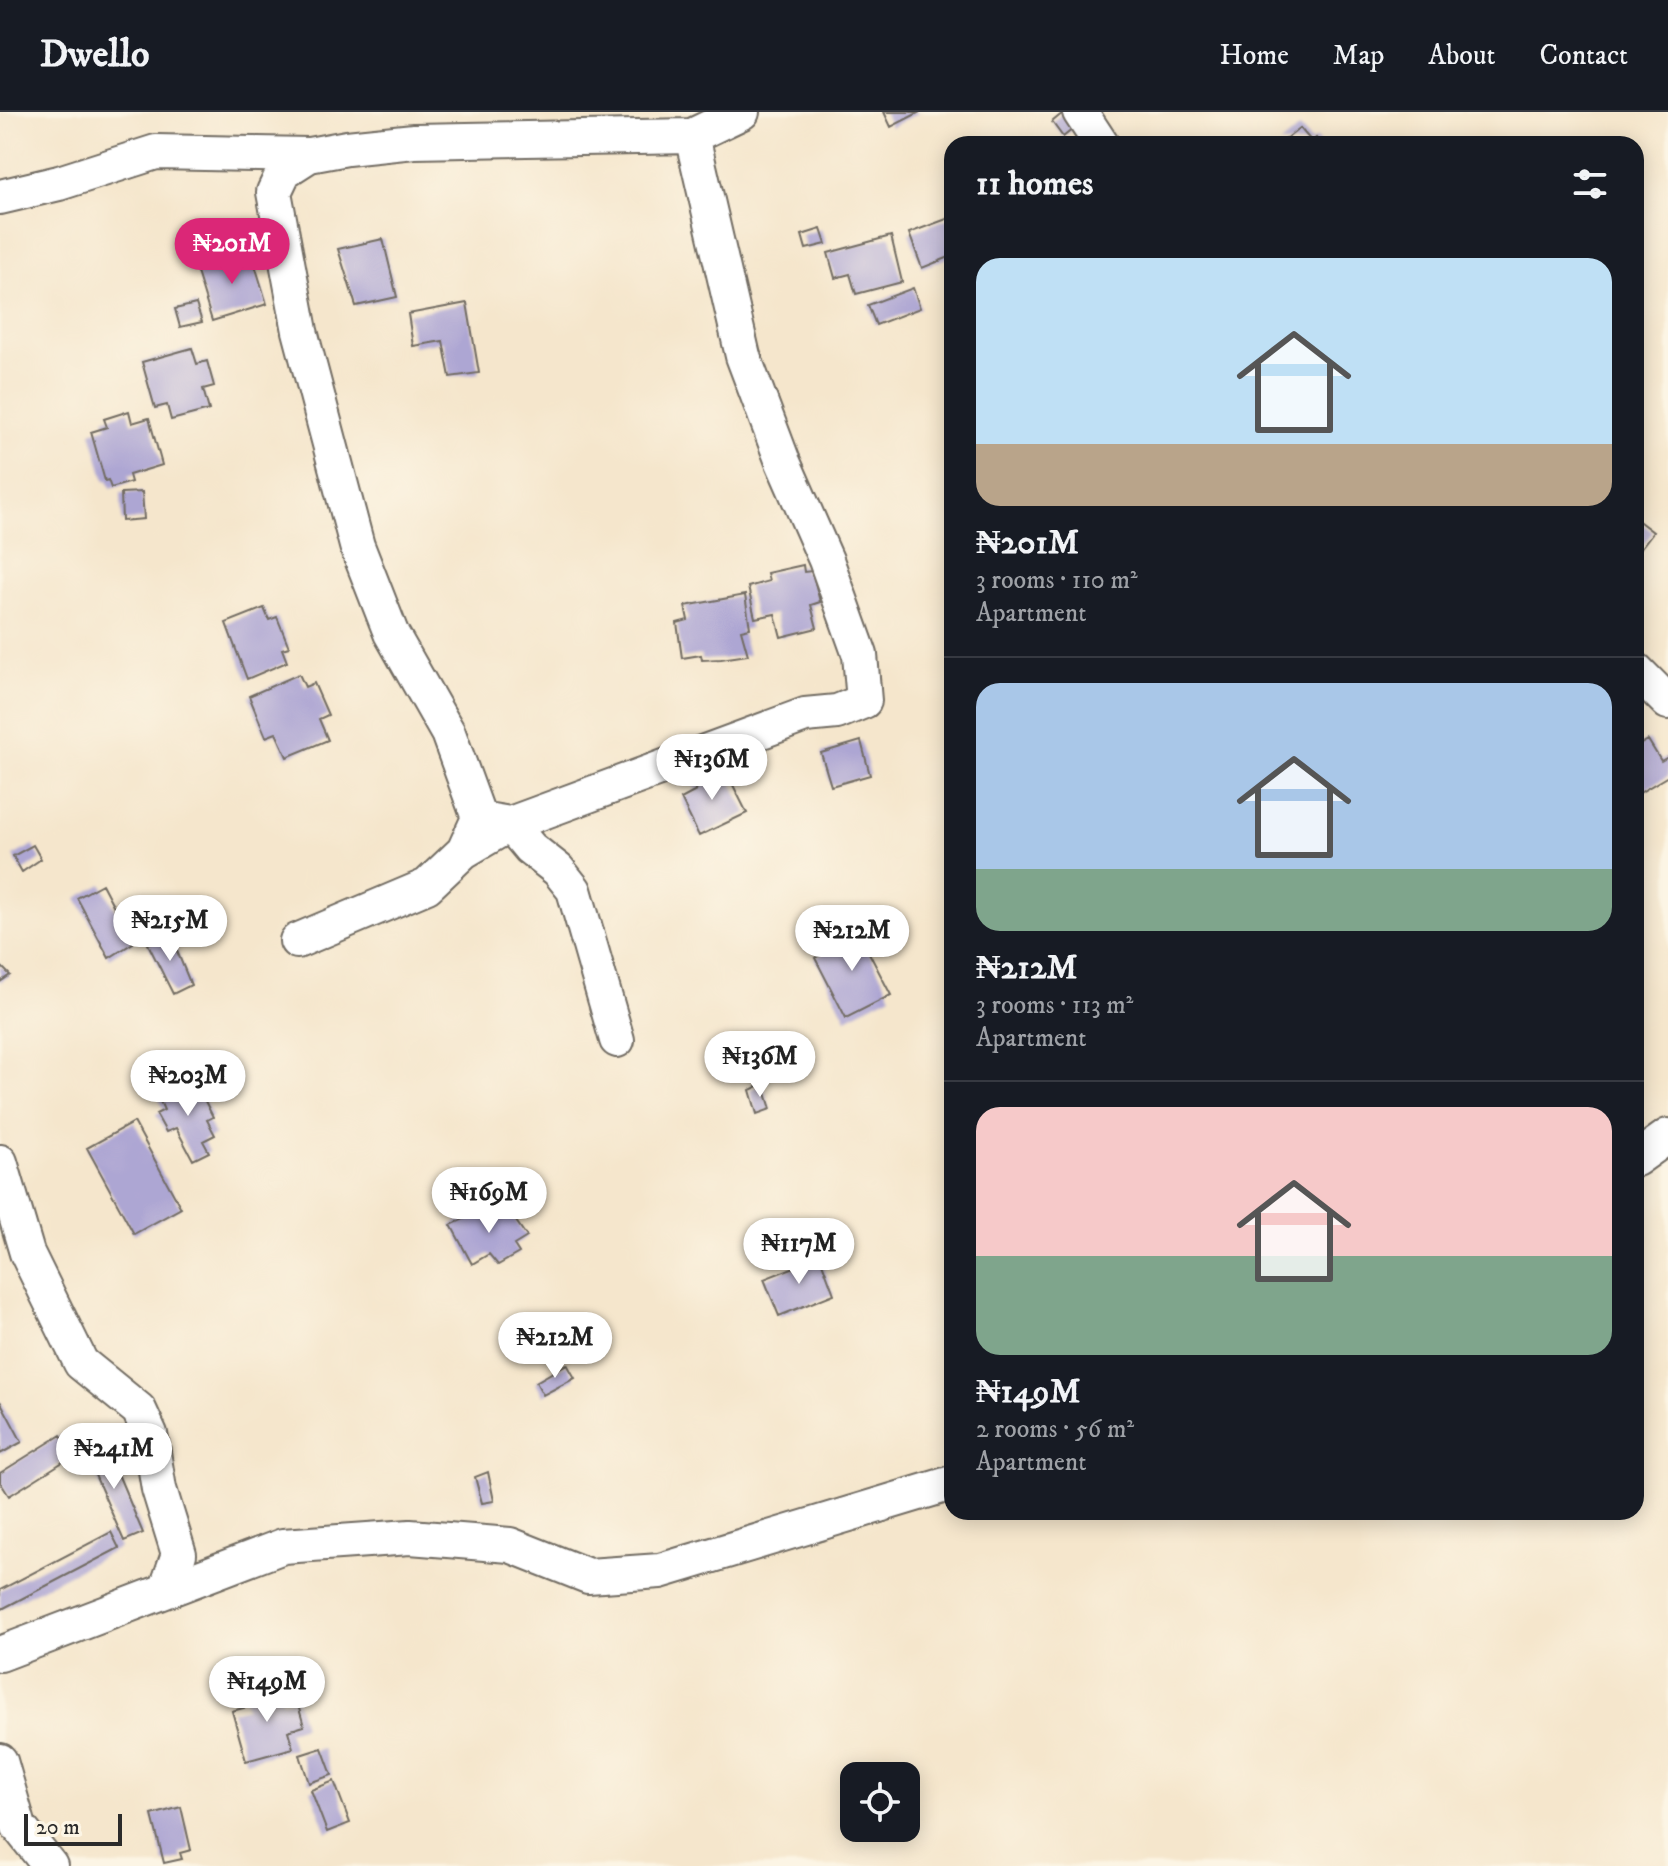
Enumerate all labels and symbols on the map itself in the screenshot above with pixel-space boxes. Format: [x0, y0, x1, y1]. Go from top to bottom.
pin: ₦201M [176, 218, 288, 286]
pin: ₦136M [656, 734, 768, 802]
pin: ₦215M [114, 895, 226, 963]
pin: ₦212M [796, 905, 908, 973]
pin: ₦136M [704, 1031, 816, 1099]
pin: ₦203M [132, 1050, 244, 1118]
pin: ₦169M [433, 1167, 545, 1235]
pin: ₦117M [743, 1218, 855, 1286]
pin: ₦212M [499, 1312, 611, 1380]
pin: ₦241M [58, 1423, 170, 1491]
pin: ₦149M [211, 1656, 323, 1724]
scale bar [24, 1810, 122, 1846]

